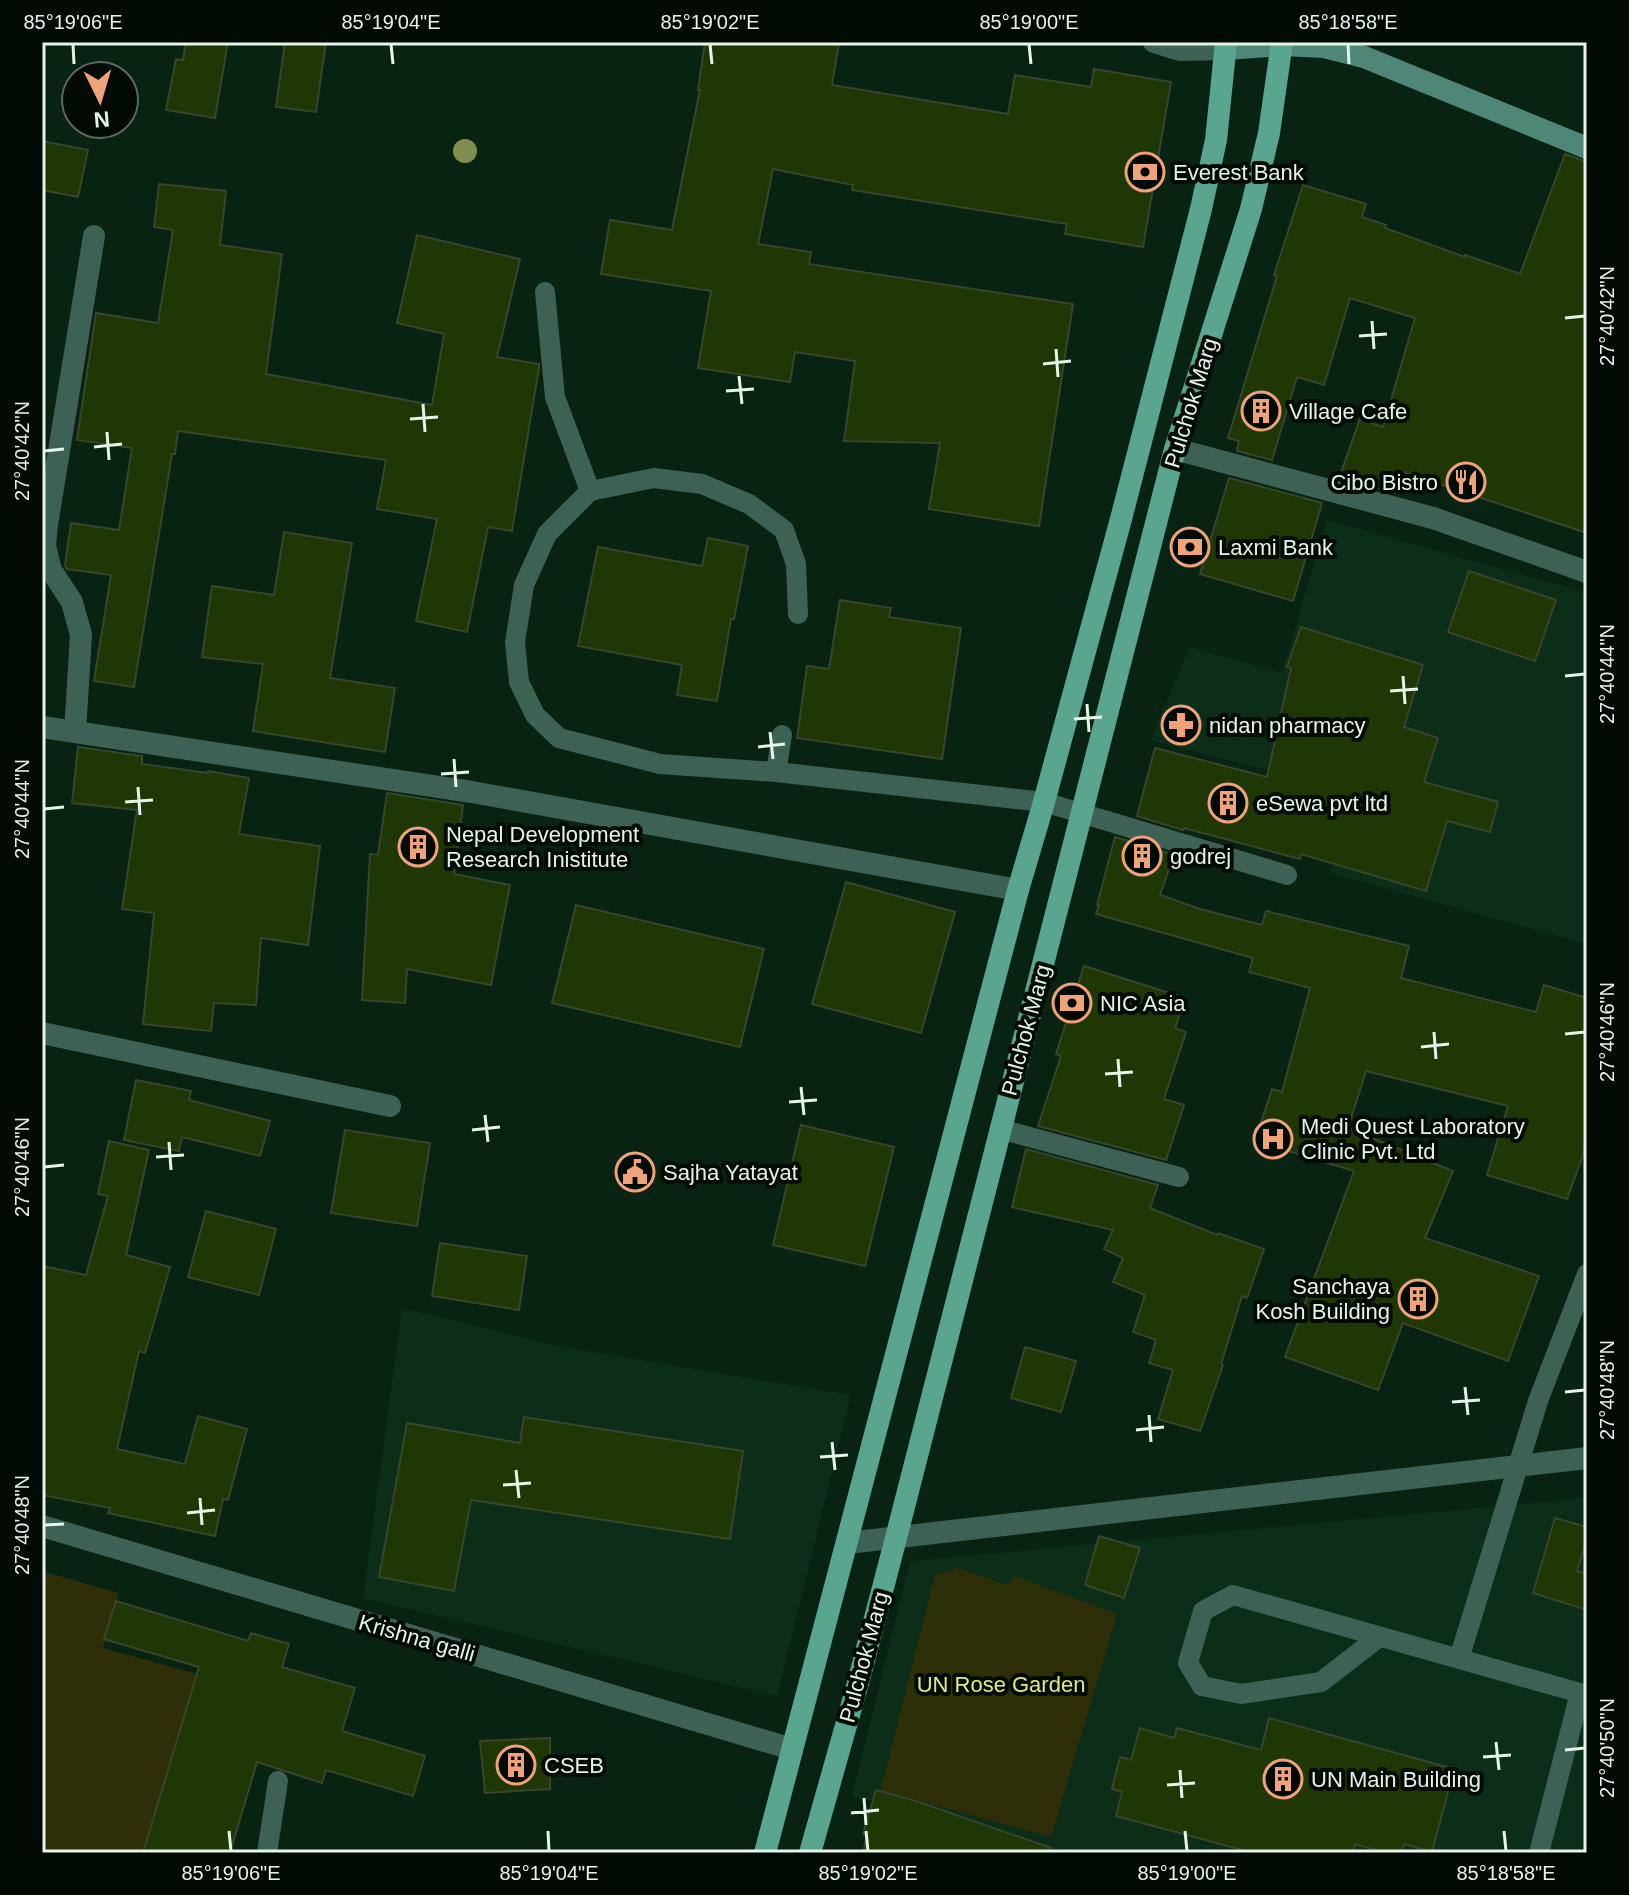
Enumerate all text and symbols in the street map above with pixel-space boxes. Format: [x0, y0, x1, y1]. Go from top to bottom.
text: 85°19'06"E [24, 11, 123, 33]
text: 85°19'04"E [342, 11, 441, 33]
text: 85°19'02"E [661, 11, 760, 33]
text: 85°19'00"E [980, 11, 1079, 33]
text: 85°18'58"E [1299, 11, 1398, 33]
north arrow [60, 60, 140, 140]
text: N [93, 106, 111, 133]
bank icon: Everest Bank [1124, 151, 1166, 193]
place label: Everest Bank [1173, 160, 1305, 185]
text: 27°40'42"N [1596, 266, 1618, 366]
street label: Pulchok Marg [1159, 335, 1223, 471]
building icon: Village Cafe [1240, 390, 1282, 432]
place label: Village Cafe [1289, 399, 1407, 424]
text: 27°40'42"N [11, 401, 33, 501]
restaurant icon: Cibo Bistro [1445, 461, 1487, 503]
place label: Cibo Bistro [1330, 470, 1438, 495]
bank icon: Laxmi Bank [1169, 526, 1211, 568]
place label: Laxmi Bank [1218, 535, 1334, 560]
text: 27°40'44"N [1596, 624, 1618, 724]
pharmacy icon: nidan pharmacy [1160, 704, 1202, 746]
place label: nidan pharmacy [1209, 713, 1366, 738]
text: 27°40'44"N [11, 759, 33, 859]
building icon: eSewa pvt ltd [1207, 782, 1249, 824]
place label: eSewa pvt ltd [1256, 791, 1388, 816]
place label: Nepal Development Research Inistitute [446, 822, 639, 872]
building icon: Nepal Development Research Inistitute [397, 826, 439, 868]
building icon: godrej [1121, 835, 1163, 877]
place label: godrej [1170, 844, 1231, 869]
street label: Pulchok Marg [997, 962, 1055, 1098]
bank icon: NIC Asia [1051, 982, 1093, 1024]
text: 27°40'46"N [1596, 982, 1618, 1082]
place label: NIC Asia [1100, 991, 1186, 1016]
place label: Medi Quest Laboratory Clinic Pvt. Ltd [1301, 1114, 1525, 1164]
text: 27°40'46"N [11, 1117, 33, 1217]
hospital icon: Medi Quest Laboratory Clinic Pvt. Ltd [1252, 1118, 1294, 1160]
public building icon: Sajha Yatayat [614, 1151, 656, 1193]
place label: Sajha Yatayat [663, 1160, 798, 1185]
place label: Sanchaya Kosh Building [1255, 1274, 1391, 1324]
building icon: Sanchaya Kosh Building [1397, 1278, 1439, 1320]
text: 27°40'48"N [1596, 1340, 1618, 1440]
text: 27°40'48"N [11, 1475, 33, 1575]
street label: Pulchok Marg [835, 1589, 893, 1725]
street label: Krishna galli [356, 1609, 478, 1667]
park label: UN Rose Garden [917, 1672, 1085, 1697]
text: 27°40'50"N [1596, 1698, 1618, 1798]
building icon: CSEB [495, 1744, 537, 1786]
place label: CSEB [544, 1753, 604, 1778]
building icon: UN Main Building [1262, 1758, 1304, 1800]
place label: UN Main Building [1311, 1767, 1481, 1792]
text: 85°19'06"E [182, 1862, 281, 1884]
text: 85°19'04"E [500, 1862, 599, 1884]
text: 85°19'02"E [819, 1862, 918, 1884]
text: 85°19'00"E [1138, 1862, 1237, 1884]
text: 85°18'58"E [1457, 1862, 1556, 1884]

